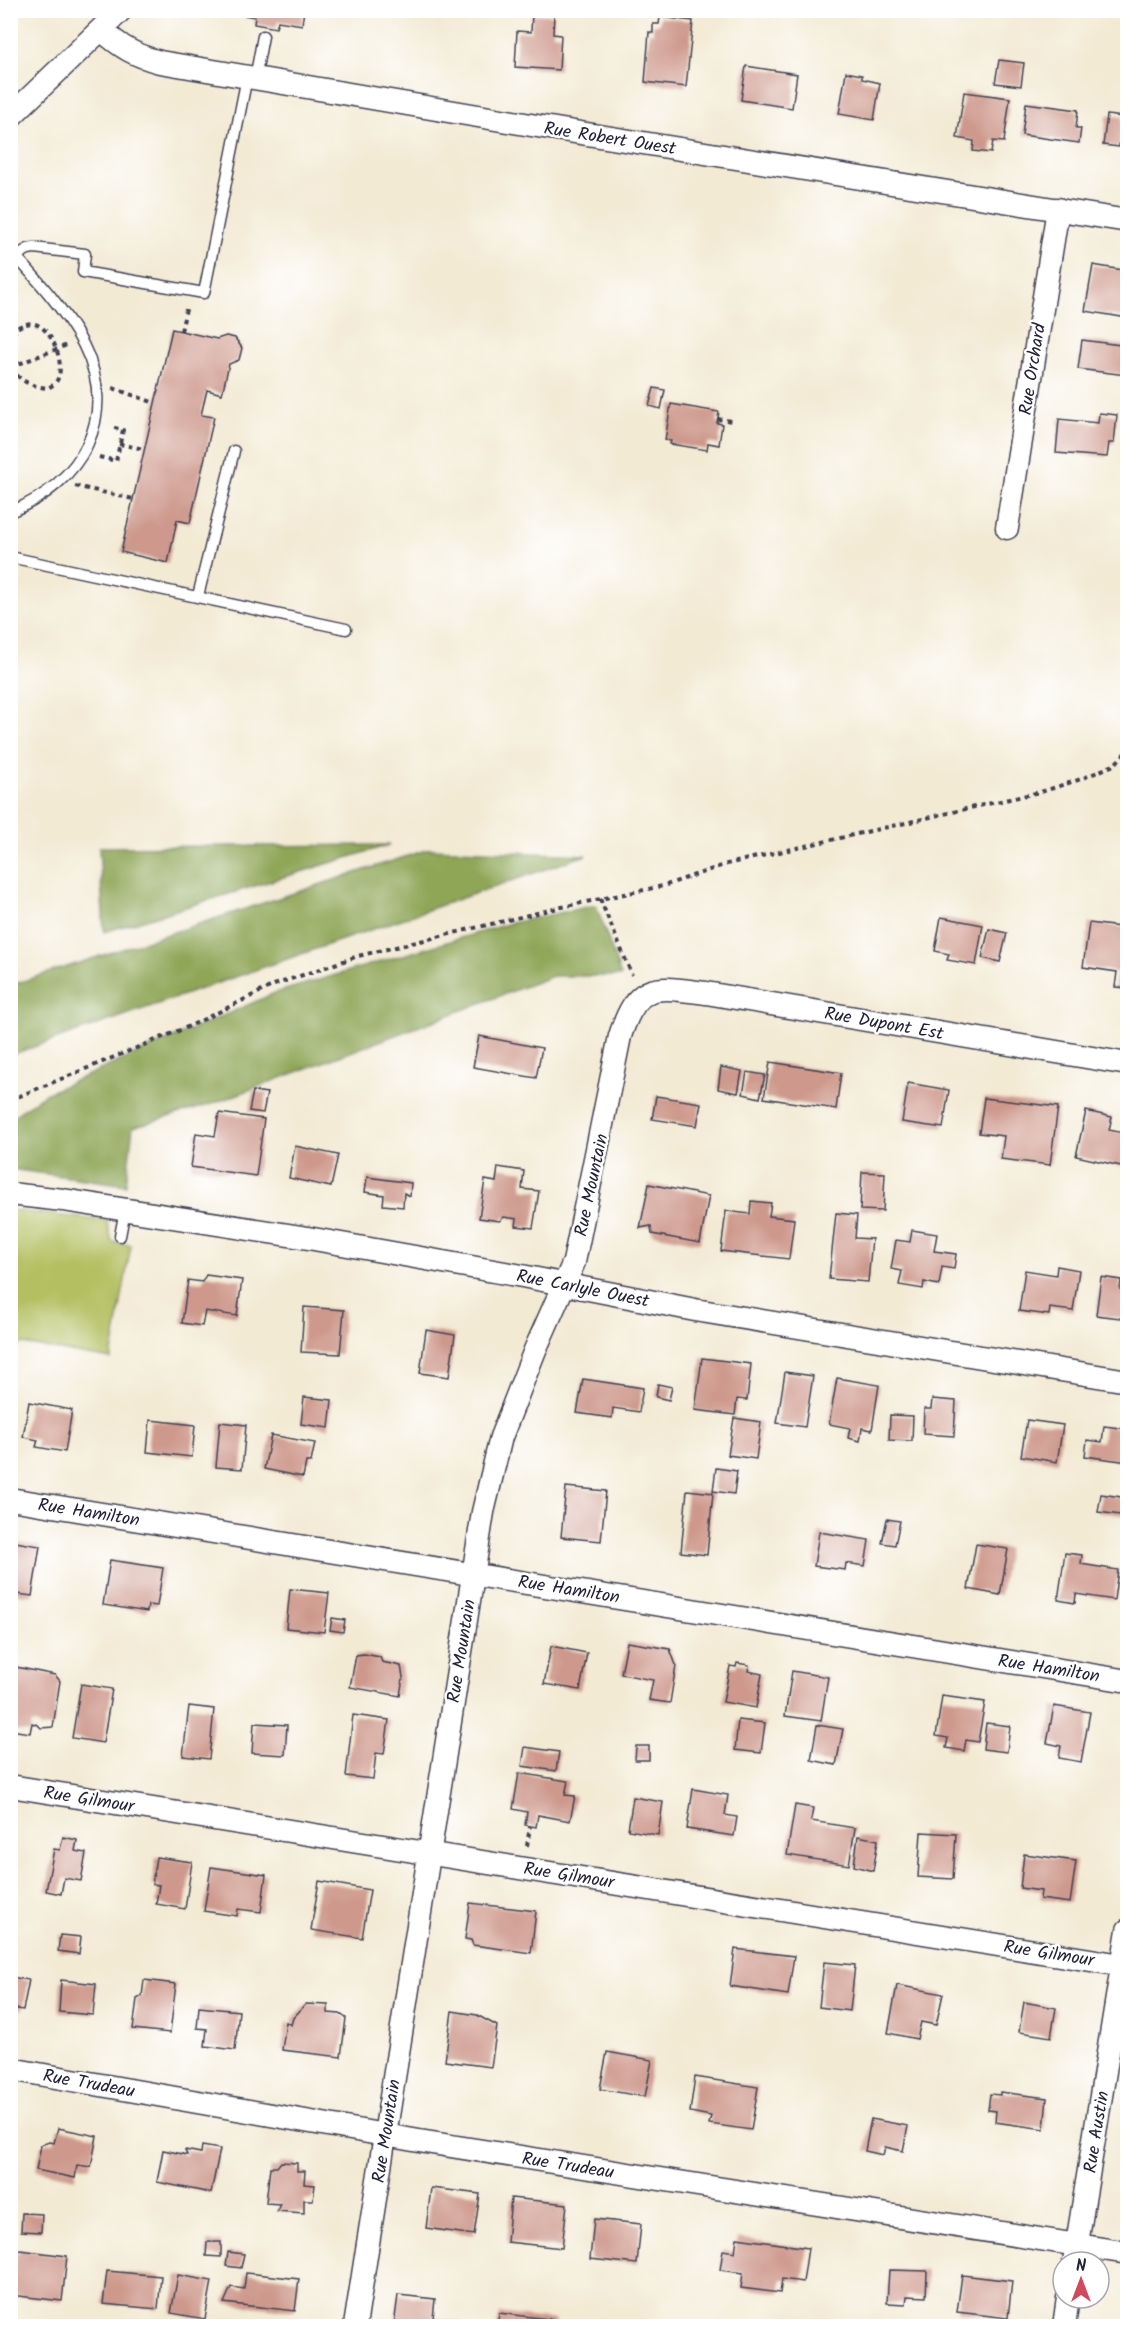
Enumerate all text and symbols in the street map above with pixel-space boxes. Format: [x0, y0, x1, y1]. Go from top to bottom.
street label: Rue Robert Ouest [542, 115, 679, 164]
street label: Rue Orchard [1012, 320, 1055, 417]
street label: Rue Dupont Est [822, 1000, 947, 1049]
street label: Rue Mountain [567, 1131, 618, 1239]
street label: Rue Carlyle Ouest [514, 1262, 653, 1317]
street label: Rue Hamilton [36, 1491, 142, 1536]
street label: Rue Hamilton [516, 1568, 622, 1613]
street label: Rue Mountain [440, 1597, 485, 1705]
street label: Rue Hamilton [996, 1647, 1102, 1692]
street label: Rue Gilmour [41, 1779, 137, 1822]
street label: Rue Gilmour [521, 1855, 617, 1898]
street label: Rue Gilmour [1001, 1933, 1097, 1976]
street label: Rue Trudeau [40, 2062, 137, 2107]
street label: Rue Mountain [365, 2077, 410, 2185]
street label: Rue Austin [1077, 2089, 1118, 2175]
street label: Rue Trudeau [520, 2145, 616, 2188]
north arrow [1051, 2250, 1111, 2310]
text: N [1076, 2254, 1086, 2279]

